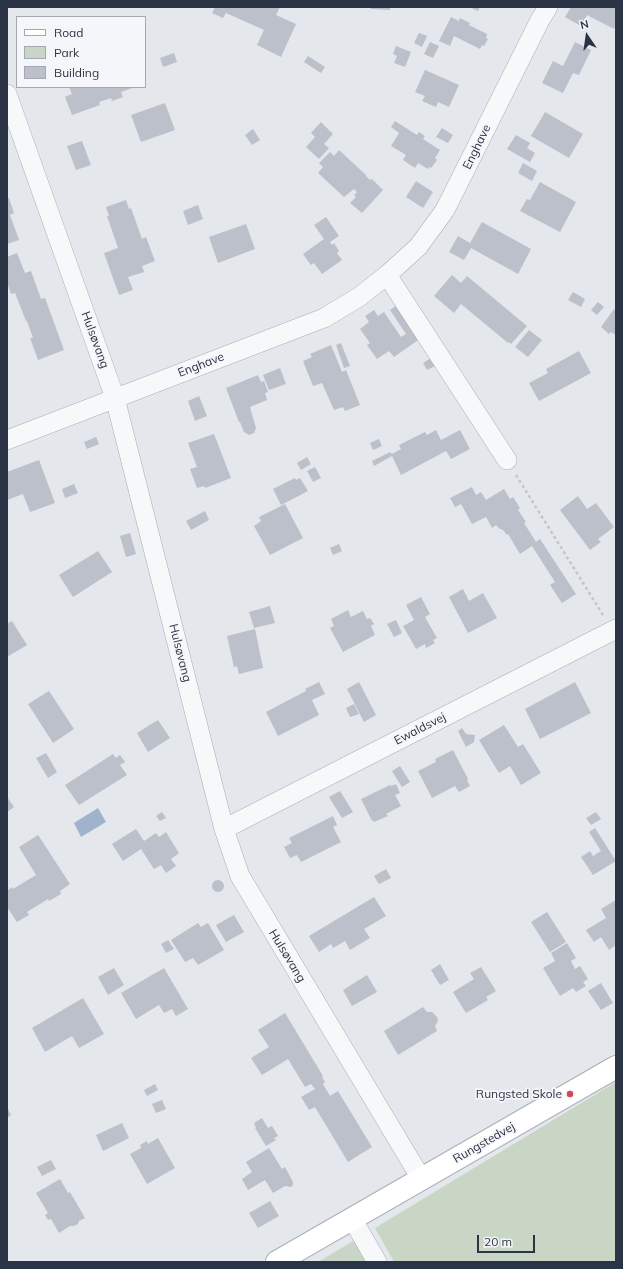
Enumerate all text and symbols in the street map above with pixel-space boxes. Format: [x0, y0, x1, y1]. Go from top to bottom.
legend [16, 16, 146, 88]
north arrow [567, 16, 607, 56]
text: N [579, 17, 590, 32]
text: Road [54, 25, 83, 40]
text: Park [54, 45, 79, 60]
text: Building [54, 65, 99, 80]
street label: Enghave [460, 122, 494, 172]
street label: Hulsøvang [78, 310, 112, 370]
street label: Enghave [176, 350, 226, 380]
street label: Hulsøvang [166, 622, 194, 684]
street label: Ewaldsvej [392, 710, 448, 748]
street label: Hulsøvang [266, 927, 308, 985]
place label: Rungsted Skole [476, 1087, 562, 1101]
marker: Rungsted Skole [565, 1089, 575, 1099]
street label: Rungstedvej [451, 1120, 517, 1166]
scale bar [479, 1227, 537, 1253]
text: 20 m [484, 1234, 512, 1249]

